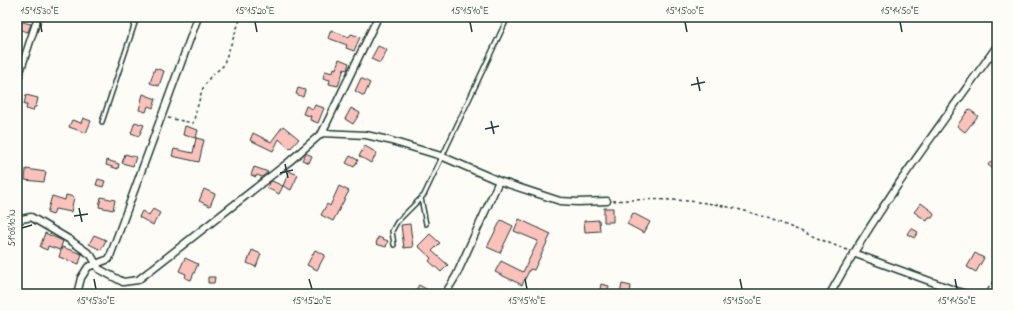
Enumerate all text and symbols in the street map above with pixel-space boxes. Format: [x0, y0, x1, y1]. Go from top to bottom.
text: 15°15'30"E [21, 4, 59, 19]
text: 15°15'20"E [235, 4, 275, 19]
text: 15°15'10"E [451, 4, 489, 19]
text: 15°15'00"E [666, 4, 704, 19]
text: 15°14'50"E [881, 4, 919, 19]
text: 51°08'10"N [5, 209, 20, 247]
text: 15°15'30"E [77, 294, 115, 309]
text: 15°15'20"E [292, 294, 332, 309]
text: 15°15'10"E [508, 294, 546, 309]
text: 15°15'00"E [723, 294, 761, 309]
text: 15°14'50"E [938, 294, 976, 309]

